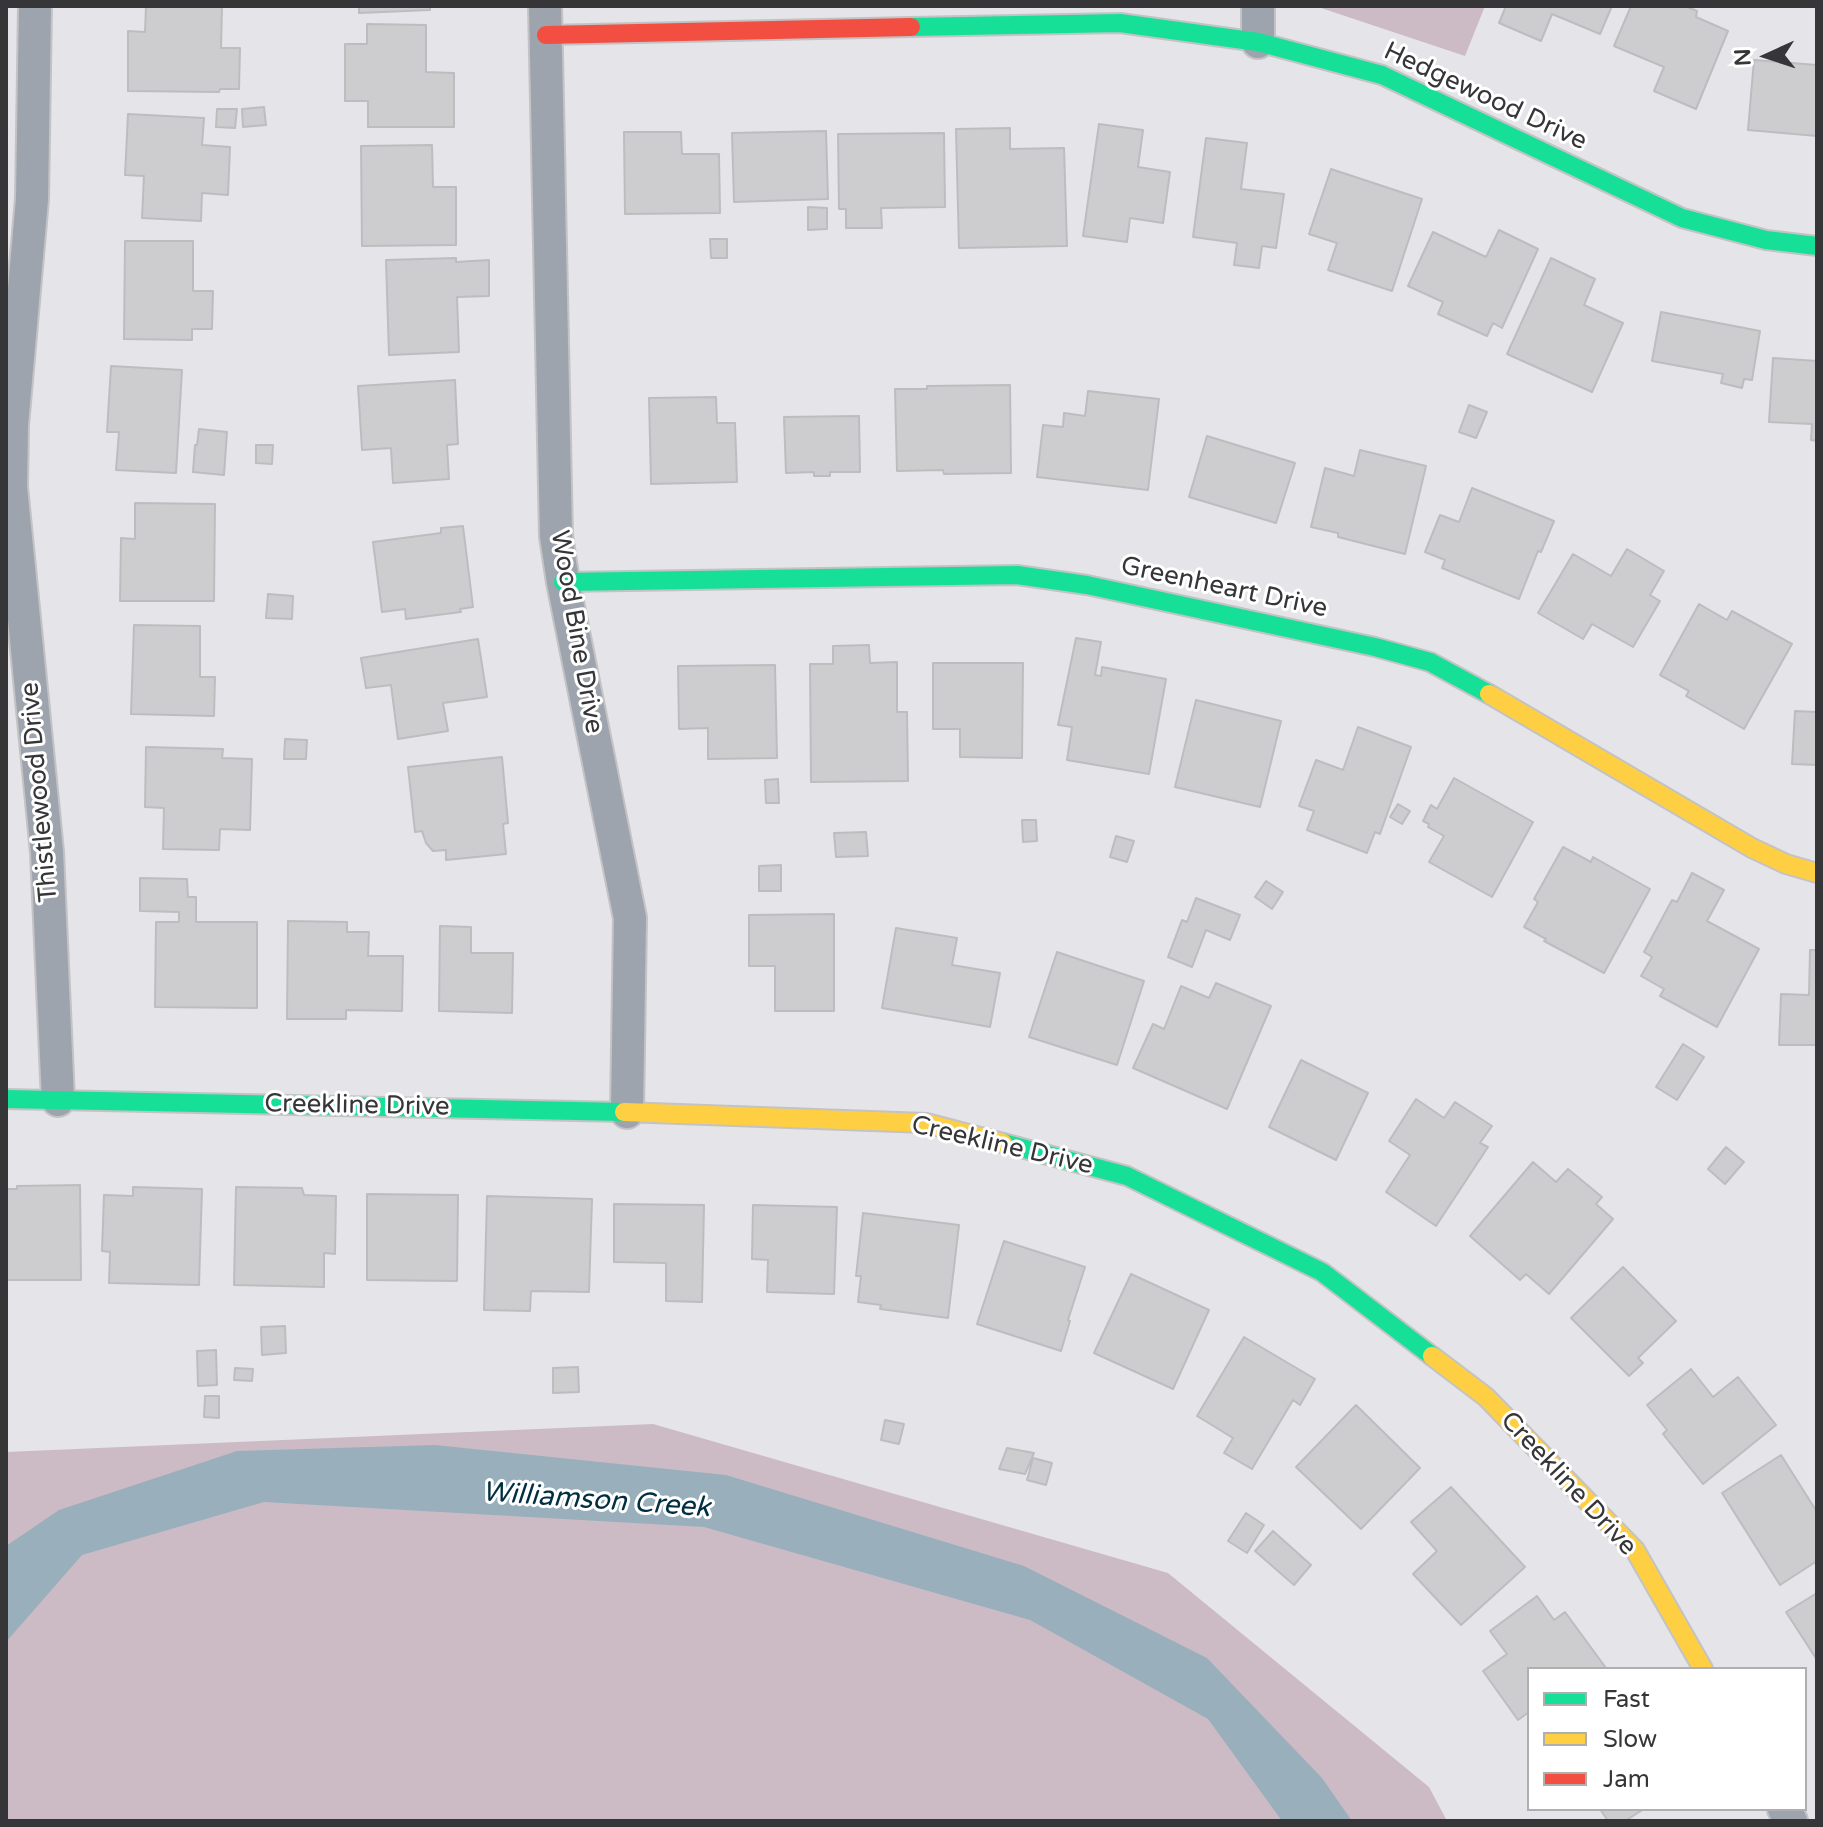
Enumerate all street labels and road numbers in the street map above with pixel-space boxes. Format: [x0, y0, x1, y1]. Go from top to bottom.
street label: Hedgewood Drive [1378, 36, 1592, 158]
street label: Wood Bine Drive [543, 528, 609, 736]
street label: Greenheart Drive [1118, 551, 1330, 625]
street label: Thistlewood Drive [15, 681, 65, 903]
street label: Creekline Drive [264, 1089, 450, 1123]
street label: Creekline Drive [908, 1110, 1096, 1182]
street label: Creekline Drive [1493, 1406, 1643, 1562]

